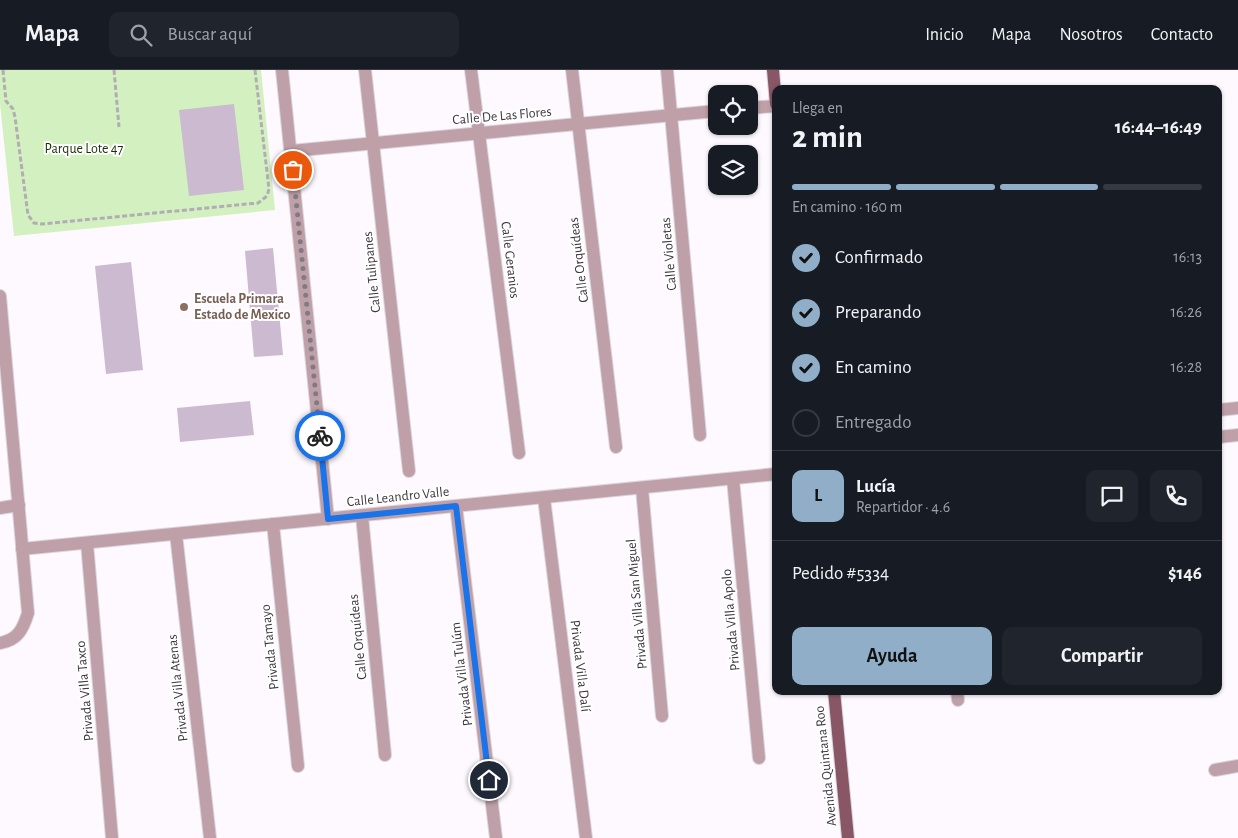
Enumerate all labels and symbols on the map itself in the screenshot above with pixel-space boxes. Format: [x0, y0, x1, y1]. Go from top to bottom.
street label: Calle De Las Flores [452, 105, 552, 127]
park label: Parque Lote 47 [45, 142, 124, 156]
pin [272, 149, 314, 191]
street label: Calle Orquídeas [567, 217, 591, 303]
street label: Calle Violetas [659, 217, 679, 291]
street label: Calle Geranios [498, 221, 522, 299]
street label: Calle Tulipanes [361, 231, 383, 313]
place label: Escuela Primara Estado de Mexico [194, 292, 290, 322]
marker: Escuela Primara Estado de Mexico [178, 301, 190, 313]
courier [295, 411, 345, 461]
street label: Calle Leandro Valle [346, 485, 450, 509]
street label: Privada Villa San Miguel [624, 538, 650, 670]
street label: Privada Villa Apolo [720, 568, 742, 672]
street label: Calle Orquídeas [347, 594, 369, 680]
street label: Privada Tamayo [259, 604, 281, 690]
street label: Privada Villa Dalí [567, 619, 593, 713]
street label: Privada Villa Tulúm [449, 621, 475, 727]
street label: Privada Villa Atenas [165, 634, 191, 742]
street label: Privada Villa Taxco [74, 640, 96, 742]
street label: Avenida Quintana Roo [813, 705, 839, 827]
pin [468, 759, 510, 801]

